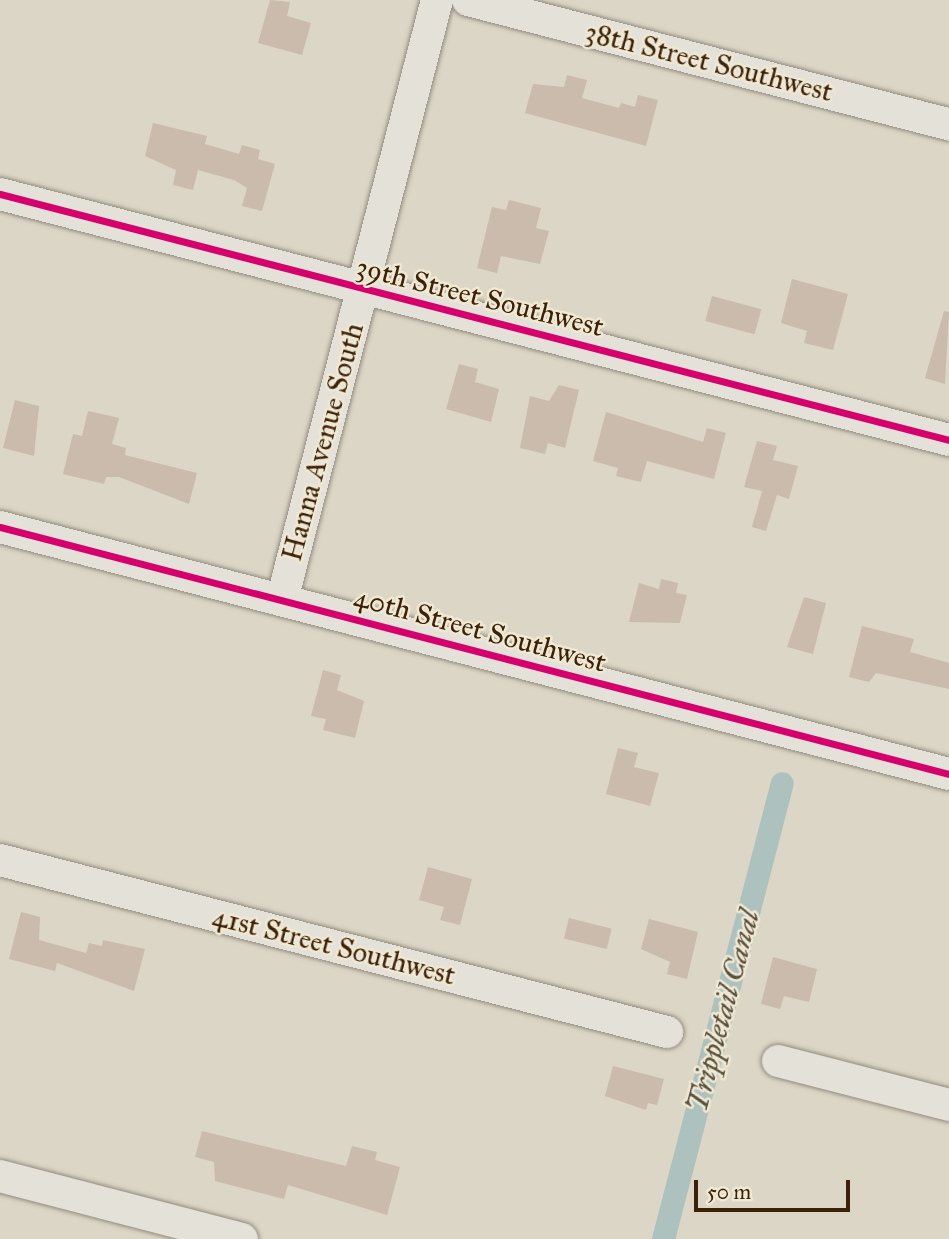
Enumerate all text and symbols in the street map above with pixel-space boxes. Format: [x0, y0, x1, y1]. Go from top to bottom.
street label: 38th Street Southwest [582, 15, 836, 109]
street label: 39th Street Southwest [353, 250, 607, 344]
street label: Hanna Avenue South [275, 319, 371, 565]
street label: 40th Street Southwest [350, 580, 610, 680]
street label: 41st Street Southwest [209, 900, 459, 992]
water label: Trippletail Canal [679, 906, 767, 1116]
scale bar [697, 1166, 853, 1210]
text: 50 m [707, 1179, 751, 1205]

